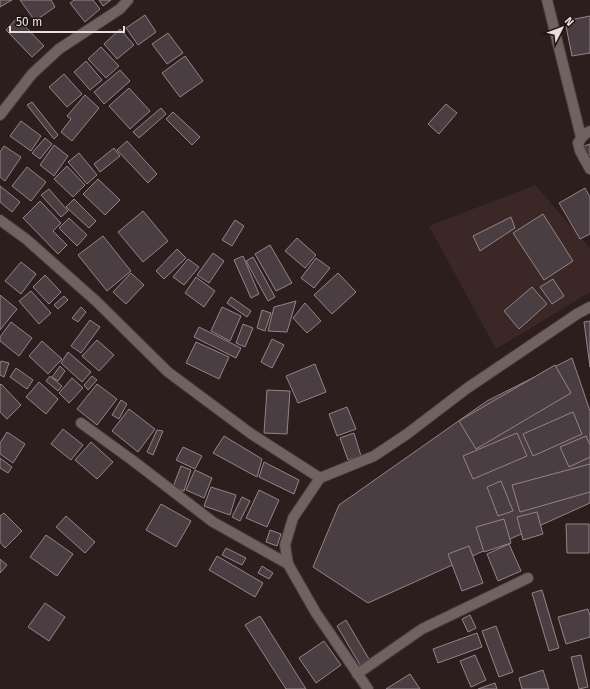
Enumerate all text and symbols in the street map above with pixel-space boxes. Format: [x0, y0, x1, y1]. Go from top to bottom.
scale bar [10, 8, 124, 34]
north arrow [542, 8, 582, 48]
text: 50 m [16, 15, 42, 29]
text: N [562, 15, 576, 29]

